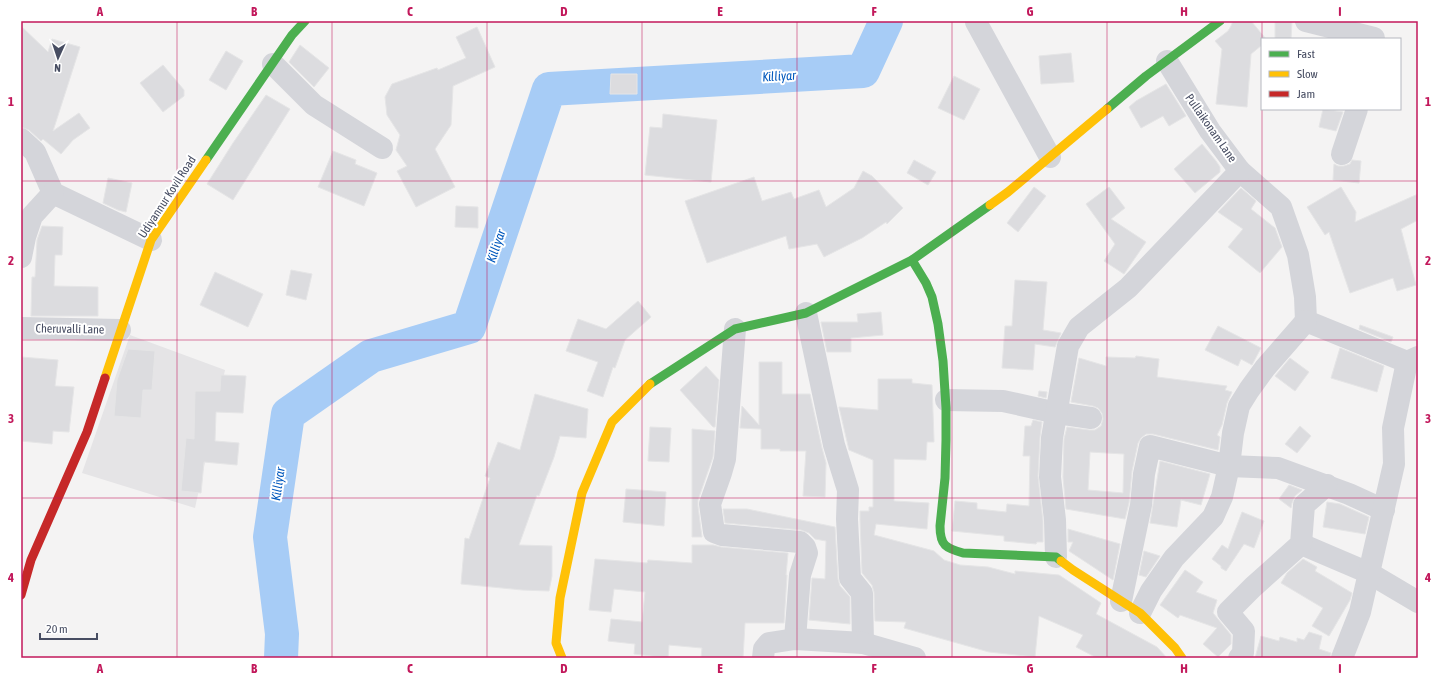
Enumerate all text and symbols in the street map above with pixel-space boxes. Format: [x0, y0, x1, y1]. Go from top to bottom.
text: A [96, 4, 104, 19]
text: B [251, 4, 258, 19]
text: C [407, 4, 413, 19]
text: D [560, 4, 568, 19]
text: E [717, 4, 723, 19]
text: F [871, 4, 877, 19]
text: G [1027, 4, 1034, 19]
text: H [1180, 4, 1188, 19]
text: I [1338, 4, 1342, 19]
north arrow [38, 38, 78, 78]
legend [1261, 38, 1401, 110]
text: Fast [1297, 47, 1315, 61]
text: N [54, 62, 61, 74]
text: Slow [1297, 67, 1318, 81]
water label: Killiyar [762, 68, 797, 84]
text: Jam [1297, 87, 1315, 101]
street label: Pullaikonam Lane [1182, 91, 1240, 165]
text: 1 [8, 94, 14, 109]
text: 1 [1425, 94, 1431, 109]
street label: Udiyannur Kovil Road [135, 153, 199, 241]
water label: Killiyar [483, 227, 509, 264]
text: 2 [8, 253, 14, 268]
text: 2 [1425, 253, 1431, 268]
street label: Cheruvalli Lane [36, 321, 104, 337]
text: 3 [8, 411, 14, 426]
text: 3 [1425, 411, 1431, 426]
water label: Killiyar [268, 465, 288, 502]
text: 4 [7, 570, 14, 585]
text: 4 [1424, 570, 1431, 585]
scale bar [40, 615, 97, 641]
text: 20 m [46, 622, 68, 636]
text: A [96, 661, 104, 676]
text: B [251, 661, 258, 676]
text: C [407, 661, 413, 676]
text: D [560, 661, 568, 676]
text: E [717, 661, 723, 676]
text: F [871, 661, 877, 676]
text: G [1027, 661, 1034, 676]
text: H [1180, 661, 1188, 676]
text: I [1338, 661, 1342, 676]

